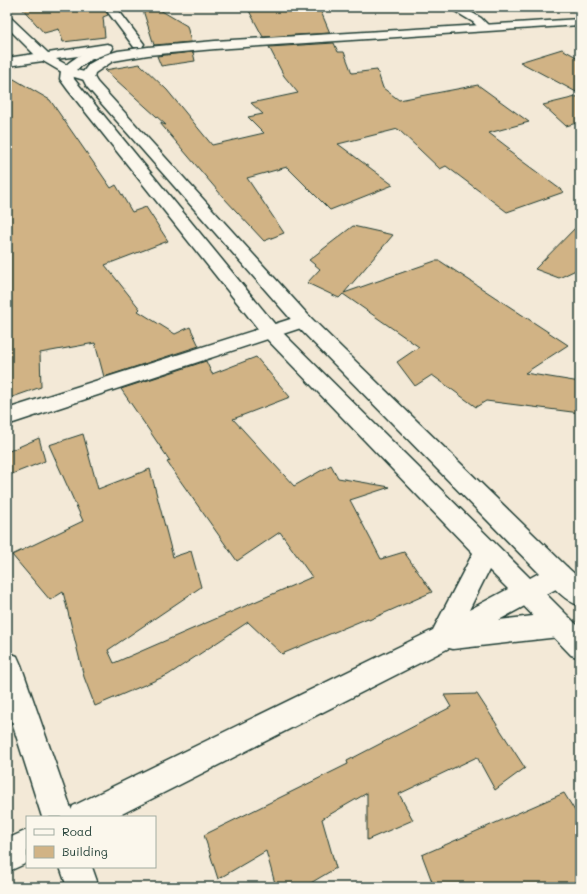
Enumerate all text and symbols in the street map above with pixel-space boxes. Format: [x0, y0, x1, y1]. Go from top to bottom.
legend [26, 816, 156, 868]
text: Road [62, 823, 92, 839]
text: Building [62, 843, 108, 859]

